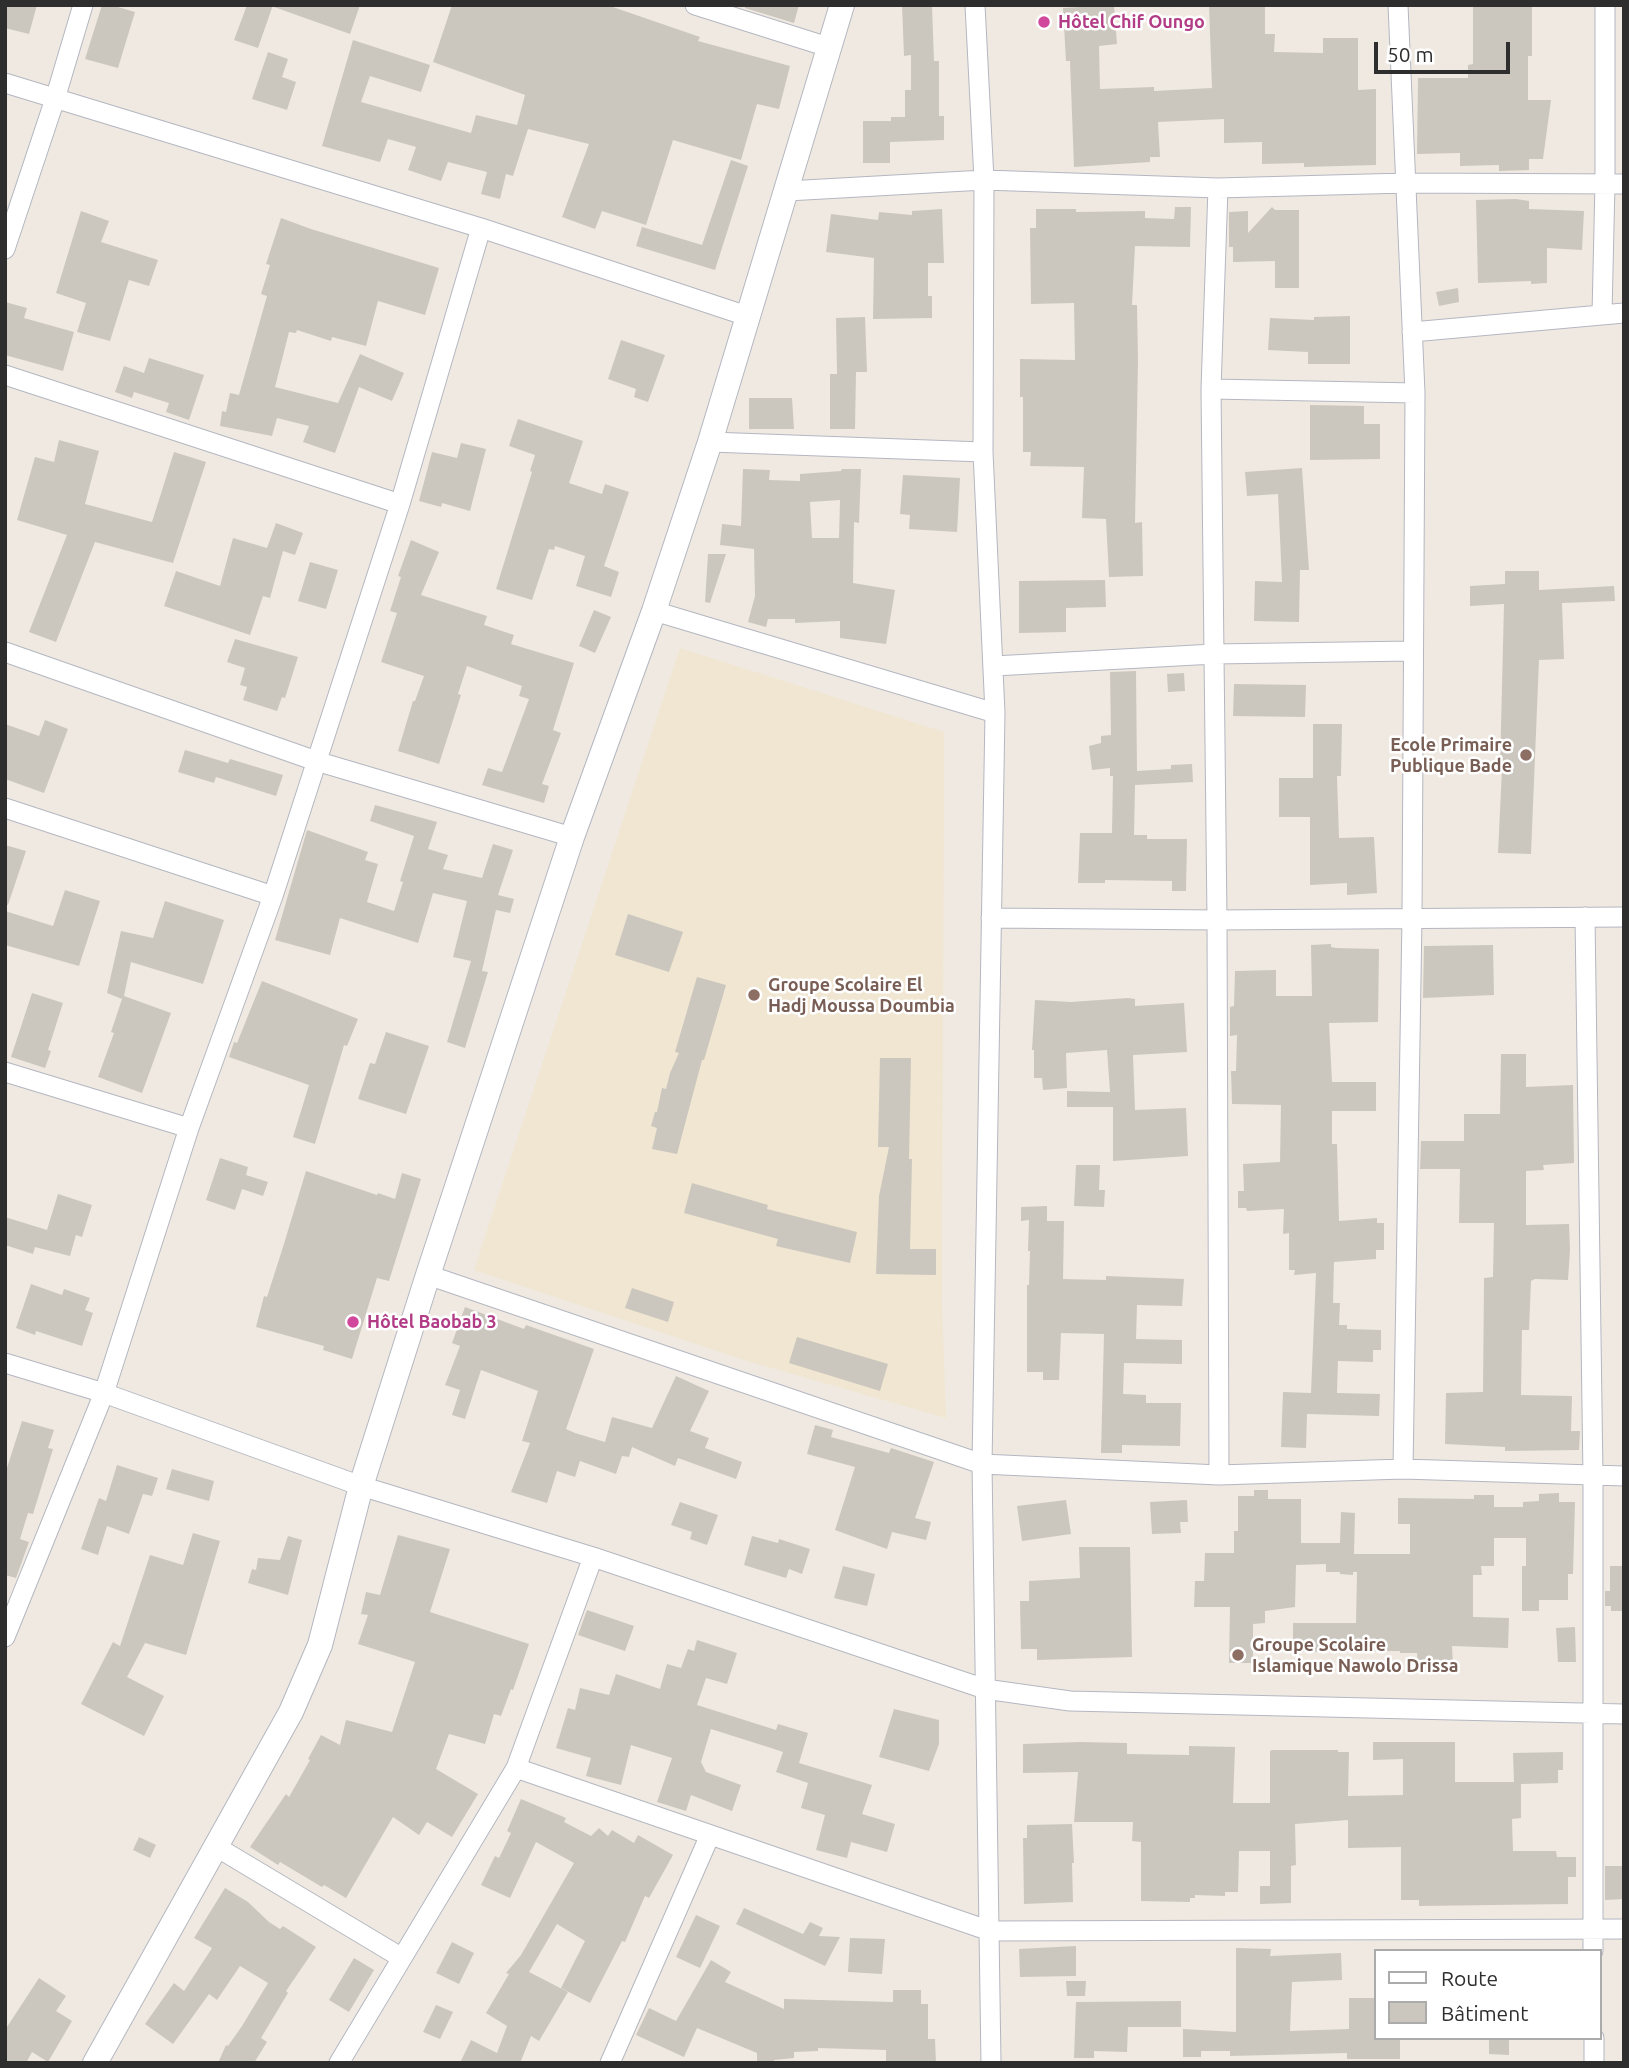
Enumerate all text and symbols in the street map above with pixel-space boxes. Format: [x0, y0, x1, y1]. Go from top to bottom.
place label: Hôtel Chif Oungo [1058, 11, 1205, 33]
marker: Hôtel Chif Oungo [1036, 14, 1052, 30]
scale bar [1377, 28, 1514, 72]
text: 50 m [1387, 42, 1434, 66]
place label: Ecole Primaire Publique Bade [1390, 734, 1512, 776]
marker: Ecole Primaire Publique Bade [1518, 747, 1534, 763]
place label: Groupe Scolaire El Hadj Moussa Doumbia [768, 974, 955, 1016]
marker: Groupe Scolaire El Hadj Moussa Doumbia [746, 987, 762, 1003]
place label: Hôtel Baobab 3 [367, 1311, 497, 1333]
marker: Hôtel Baobab 3 [345, 1314, 361, 1330]
place label: Groupe Scolaire Islamique Nawolo Drissa [1252, 1634, 1458, 1676]
marker: Groupe Scolaire Islamique Nawolo Drissa [1230, 1647, 1246, 1663]
legend [1374, 1949, 1601, 2040]
text: Route [1441, 1966, 1498, 1990]
text: Bâtiment [1441, 2001, 1528, 2025]

